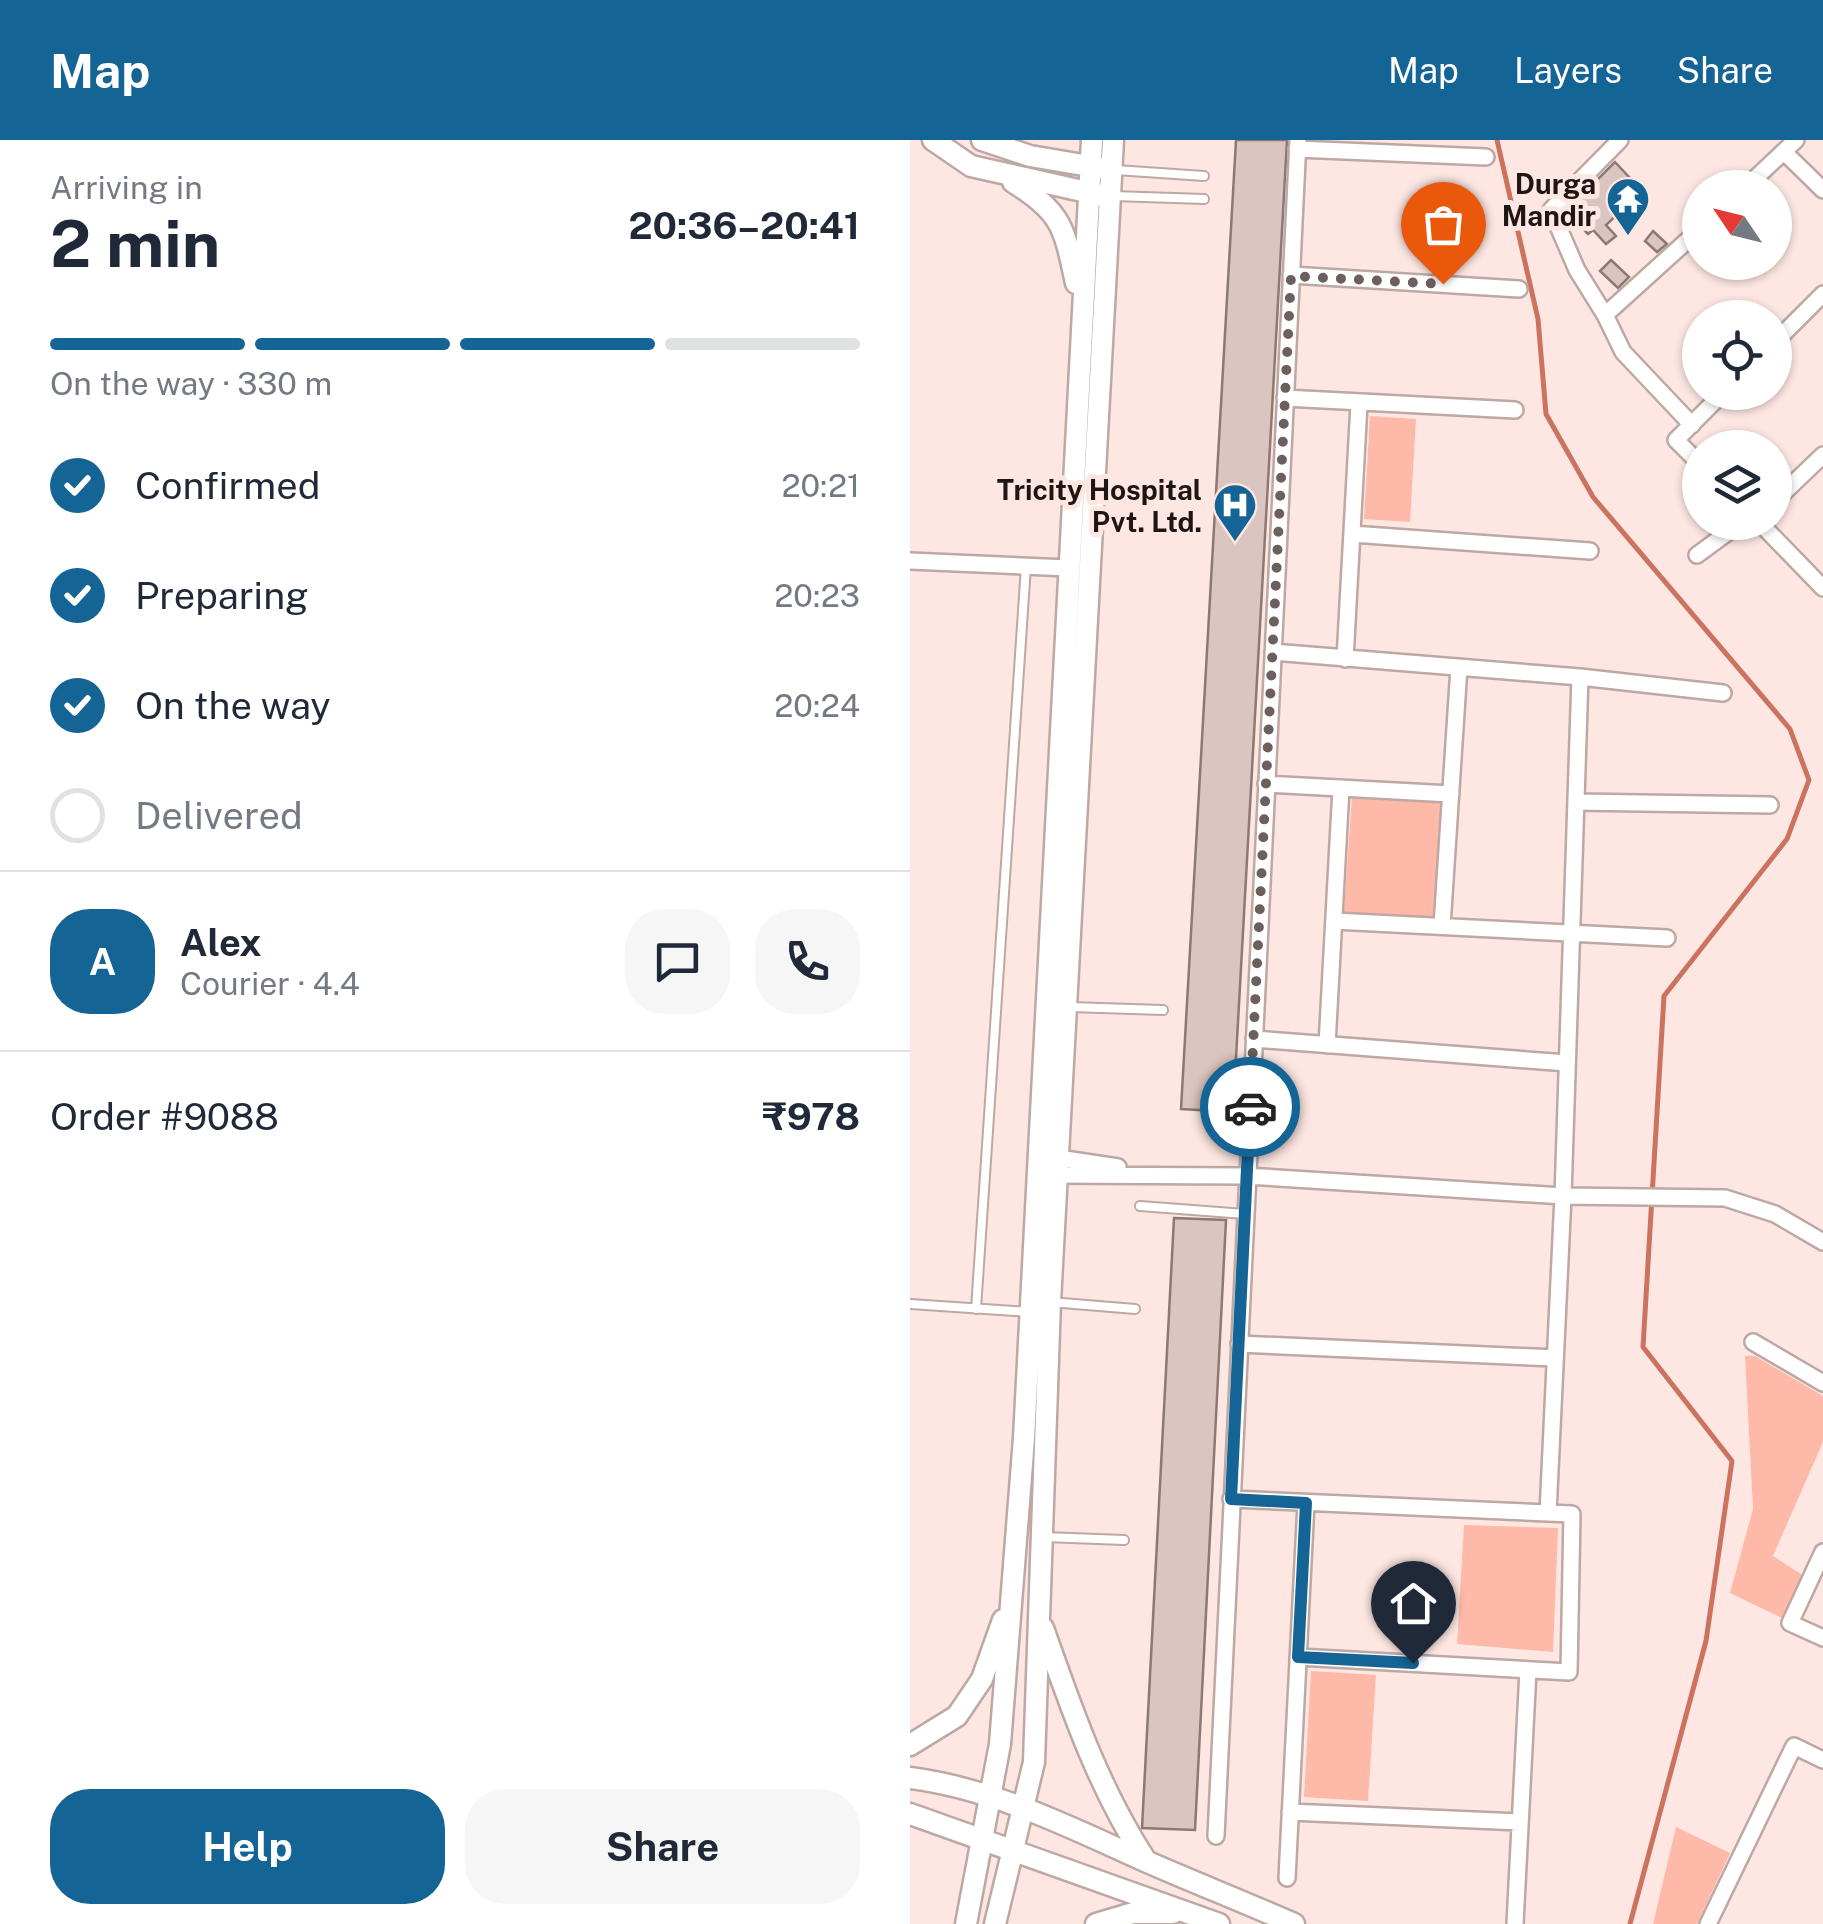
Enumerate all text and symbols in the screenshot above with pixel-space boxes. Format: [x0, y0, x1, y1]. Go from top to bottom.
text: Map [50, 42, 150, 99]
text: Map [1388, 50, 1459, 91]
text: Layers [1514, 50, 1622, 91]
text: Share [1677, 50, 1773, 91]
place label: Durga Mandir [1502, 167, 1596, 232]
text: Arriving in [50, 169, 203, 206]
north arrow [1682, 170, 1792, 280]
map controls [1682, 170, 1792, 540]
temple icon: Durga Mandir [1605, 176, 1651, 237]
pin [1401, 182, 1486, 285]
icon: bag [1416, 197, 1471, 252]
text: 20:36–20:41 [628, 203, 860, 248]
text: 2 min [50, 205, 220, 282]
button: locate [1682, 300, 1792, 410]
text: On the way · 330 m [50, 365, 332, 402]
button: layers [1682, 430, 1792, 540]
icon: check [50, 458, 105, 513]
text: Confirmed [135, 463, 320, 508]
text: 20:21 [781, 467, 860, 504]
place label: Tricity Hospital Pvt. Ltd. [997, 473, 1202, 538]
hospital icon: Tricity Hospital Pvt. Ltd. [1212, 482, 1258, 543]
icon: check [50, 568, 105, 623]
text: Preparing [135, 573, 309, 618]
text: 20:23 [774, 577, 860, 614]
icon: check [50, 678, 105, 733]
text: On the way [135, 683, 331, 728]
text: 20:24 [774, 687, 860, 724]
text: Delivered [135, 793, 303, 838]
button: chat [625, 909, 730, 1014]
button: phone [755, 909, 860, 1014]
text: Alex [180, 920, 262, 965]
text: A [89, 939, 116, 984]
text: Courier · 4.4 [180, 965, 360, 1002]
courier [1200, 1057, 1300, 1157]
icon: car [1223, 1080, 1278, 1135]
text: Order #9088 [50, 1094, 279, 1139]
text: ₹978 [762, 1094, 860, 1139]
pin [1371, 1561, 1456, 1664]
icon: home [1386, 1576, 1441, 1631]
button: Help [50, 1789, 445, 1904]
button: Share [465, 1789, 860, 1904]

